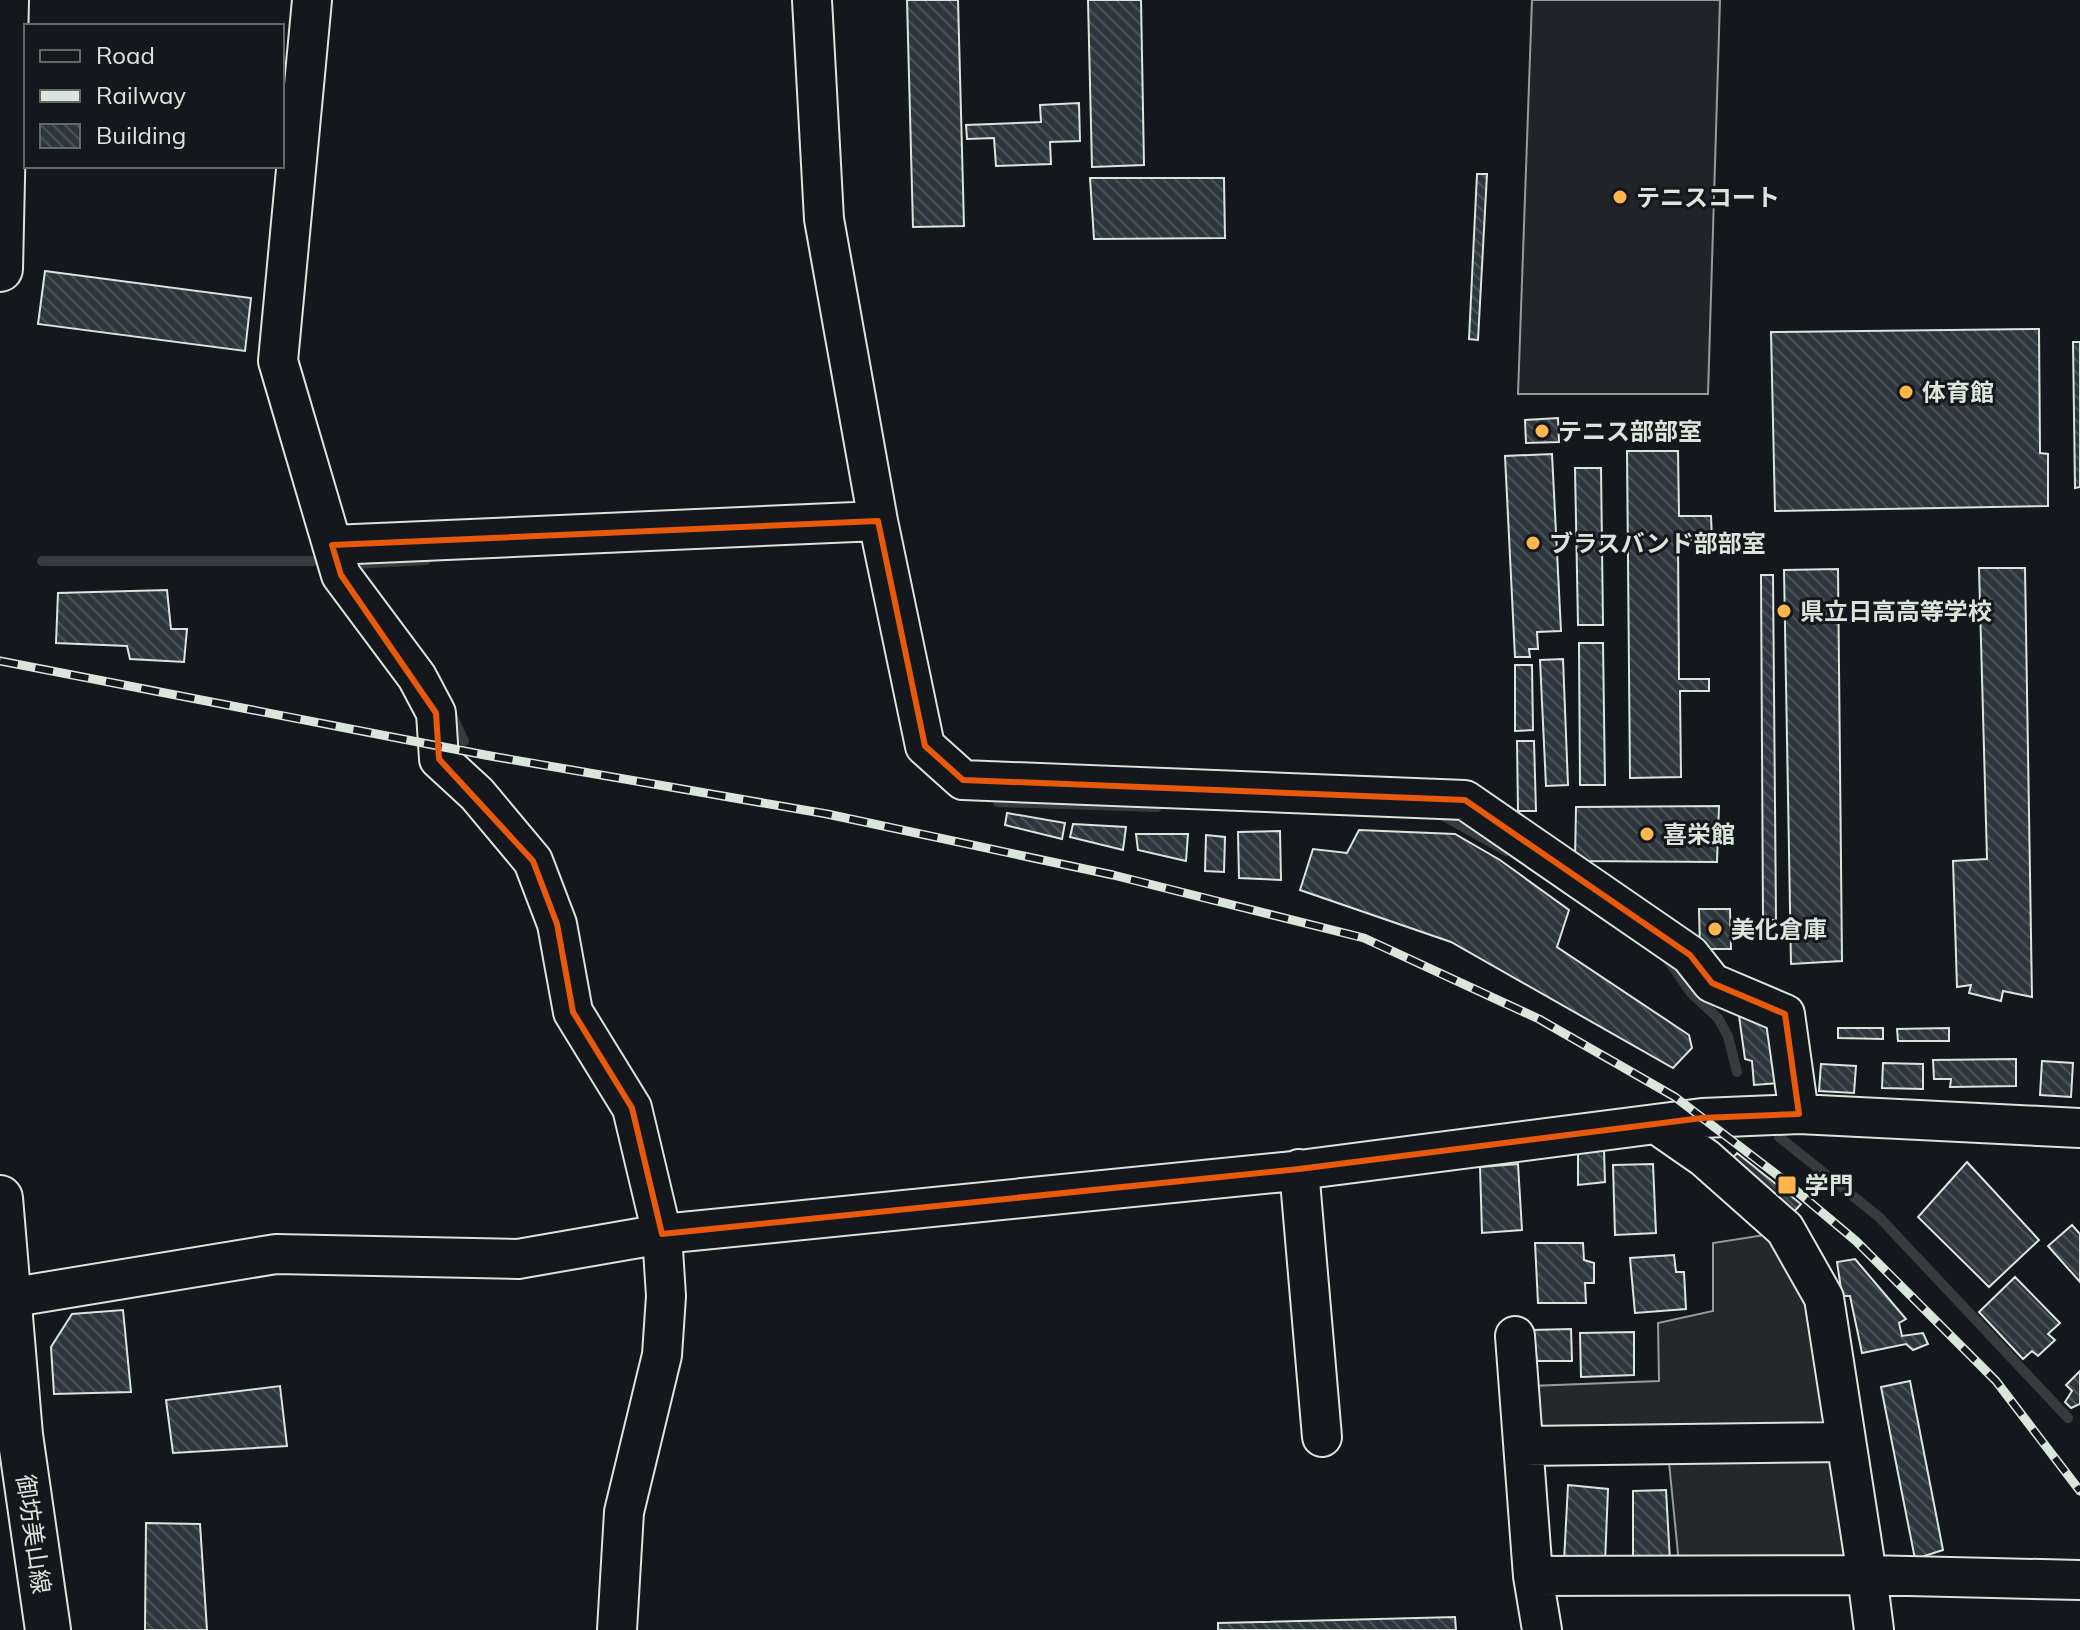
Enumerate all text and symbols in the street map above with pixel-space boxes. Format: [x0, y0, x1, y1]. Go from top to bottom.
legend [24, 24, 284, 168]
text: Road [96, 40, 155, 70]
text: Railway [96, 80, 186, 110]
text: Building [96, 120, 186, 150]
place label: テニスコート [1636, 182, 1780, 212]
marker: テニスコート [1611, 188, 1629, 206]
place label: 体育館 [1922, 377, 1994, 407]
marker: 体育館 [1897, 383, 1915, 401]
place label: テニス部部室 [1558, 416, 1702, 446]
marker: テニス部部室 [1533, 422, 1551, 440]
place label: ブラスバンド部部室 [1549, 528, 1766, 558]
marker: ブラスバンド部部室 [1524, 534, 1542, 552]
place label: 県立日高高等学校 [1800, 596, 1992, 626]
marker: 県立日高高等学校 [1775, 602, 1793, 620]
place label: 喜栄館 [1663, 819, 1735, 849]
marker: 喜栄館 [1638, 825, 1656, 843]
place label: 美化倉庫 [1731, 914, 1827, 944]
marker: 美化倉庫 [1706, 920, 1724, 938]
place label: 学門 [1805, 1170, 1853, 1200]
marker: 学門 [1776, 1174, 1798, 1196]
street label: 御坊美山線 [11, 1472, 57, 1596]

